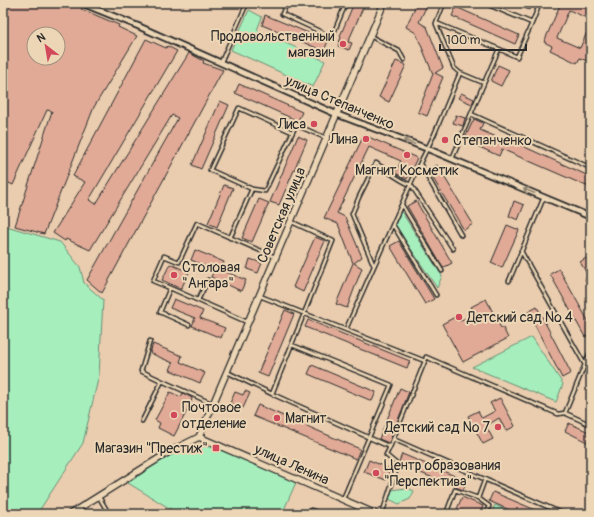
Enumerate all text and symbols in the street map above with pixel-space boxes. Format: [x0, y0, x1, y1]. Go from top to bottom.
north arrow [26, 26, 66, 66]
scale bar [440, 26, 526, 52]
place label: Продовольственный магазин [211, 28, 335, 61]
text: N [35, 30, 48, 45]
text: 100 m [446, 33, 481, 48]
marker: Продовольственный магазин [338, 39, 348, 49]
street label: улица Степанченко [282, 71, 397, 133]
place label: Лиса [277, 116, 306, 133]
marker: Лиса [309, 119, 319, 129]
place label: Лина [329, 131, 358, 148]
place label: Степанченко [453, 132, 532, 149]
marker: Лина [361, 134, 371, 144]
marker: Степанченко [440, 135, 450, 145]
one-way arrow [403, 137, 415, 145]
marker: Магнит Косметик [402, 150, 412, 160]
place label: Магнит Косметик [355, 162, 459, 179]
street label: Советская улица [254, 165, 309, 266]
one-way arrow [524, 186, 536, 194]
place label: Столовая "Ангара" [182, 259, 240, 292]
marker: Столовая "Ангара" [169, 270, 179, 280]
place label: Детский сад № 4 [466, 309, 573, 326]
marker: Детский сад № 4 [454, 312, 464, 322]
place label: Почтовое отделение [182, 399, 246, 432]
marker: Почтовое отделение [169, 410, 179, 420]
place label: Магнит [285, 410, 327, 427]
marker: Магнит [272, 413, 282, 423]
place label: Детский сад № 7 [384, 419, 491, 436]
marker: Детский сад № 7 [493, 422, 503, 432]
place label: Магазин "Престиж" [95, 440, 208, 457]
street label: улица Ленина [251, 440, 332, 488]
marker: Магазин "Престиж" [211, 443, 221, 453]
place label: Центр образования "Перспектива" [384, 457, 501, 490]
marker: Центр образования "Перспектива" [371, 468, 381, 478]

